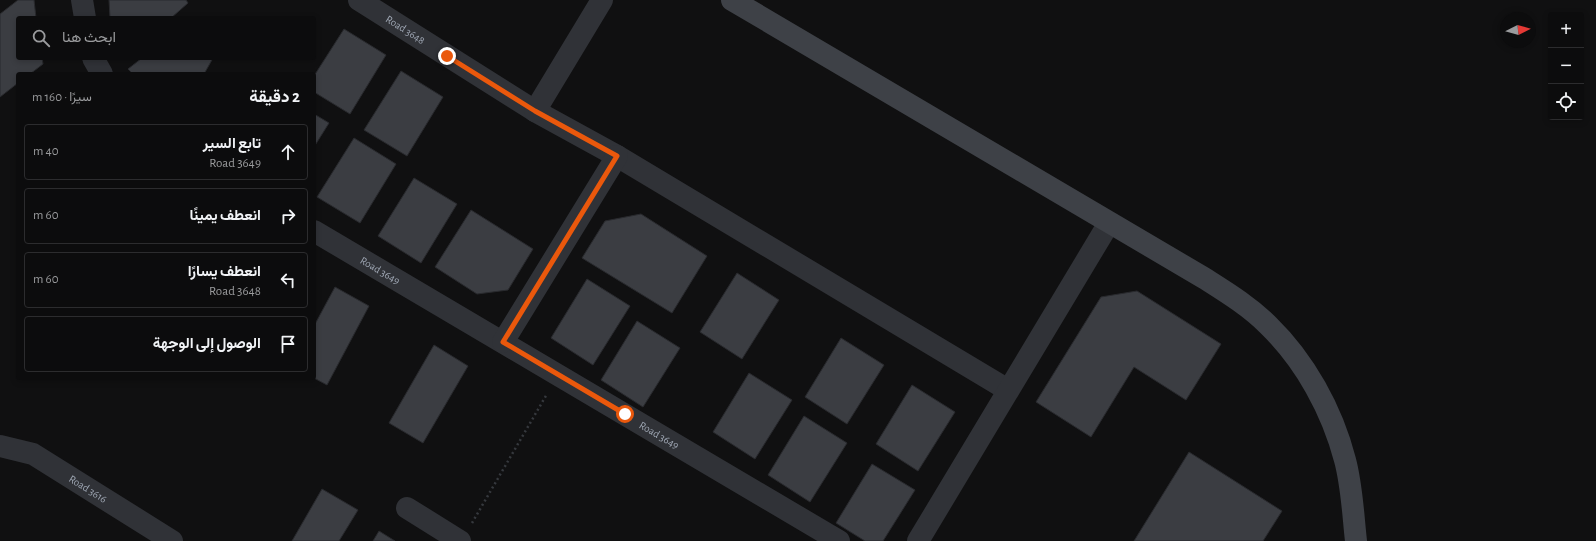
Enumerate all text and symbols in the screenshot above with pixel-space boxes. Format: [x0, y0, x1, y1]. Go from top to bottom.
north arrow [1500, 12, 1536, 48]
map controls [1548, 12, 1584, 120]
button: + [1548, 12, 1584, 48]
street label: Road 3648 [384, 13, 427, 46]
search box [16, 16, 316, 60]
icon: search [30, 27, 52, 49]
text: ابحث هنا [62, 30, 116, 45]
route end [438, 47, 456, 65]
button: − [1548, 48, 1584, 84]
button: locate [1548, 84, 1584, 120]
text: 2 دقيقة [249, 88, 300, 105]
text: سيرًا · 160 m [32, 91, 92, 104]
text: تابع السير [203, 136, 261, 151]
icon: ahead [277, 141, 299, 163]
text: 40 m [33, 145, 59, 158]
text: Road 3649 [209, 157, 261, 170]
icon: right [277, 205, 299, 227]
text: انعطف يمينًا [190, 208, 261, 223]
text: 60 m [33, 209, 59, 222]
street label: Road 3649 [359, 254, 402, 286]
text: انعطف يسارًا [188, 264, 261, 279]
icon: left [277, 269, 299, 291]
text: 60 m [33, 273, 59, 286]
text: Road 3648 [209, 285, 261, 298]
icon: arrive [277, 333, 299, 355]
text: الوصول إلى الوجهة [153, 336, 261, 351]
route start [616, 405, 634, 423]
street label: Road 3649 [638, 419, 681, 451]
street label: Road 3616 [67, 473, 109, 504]

